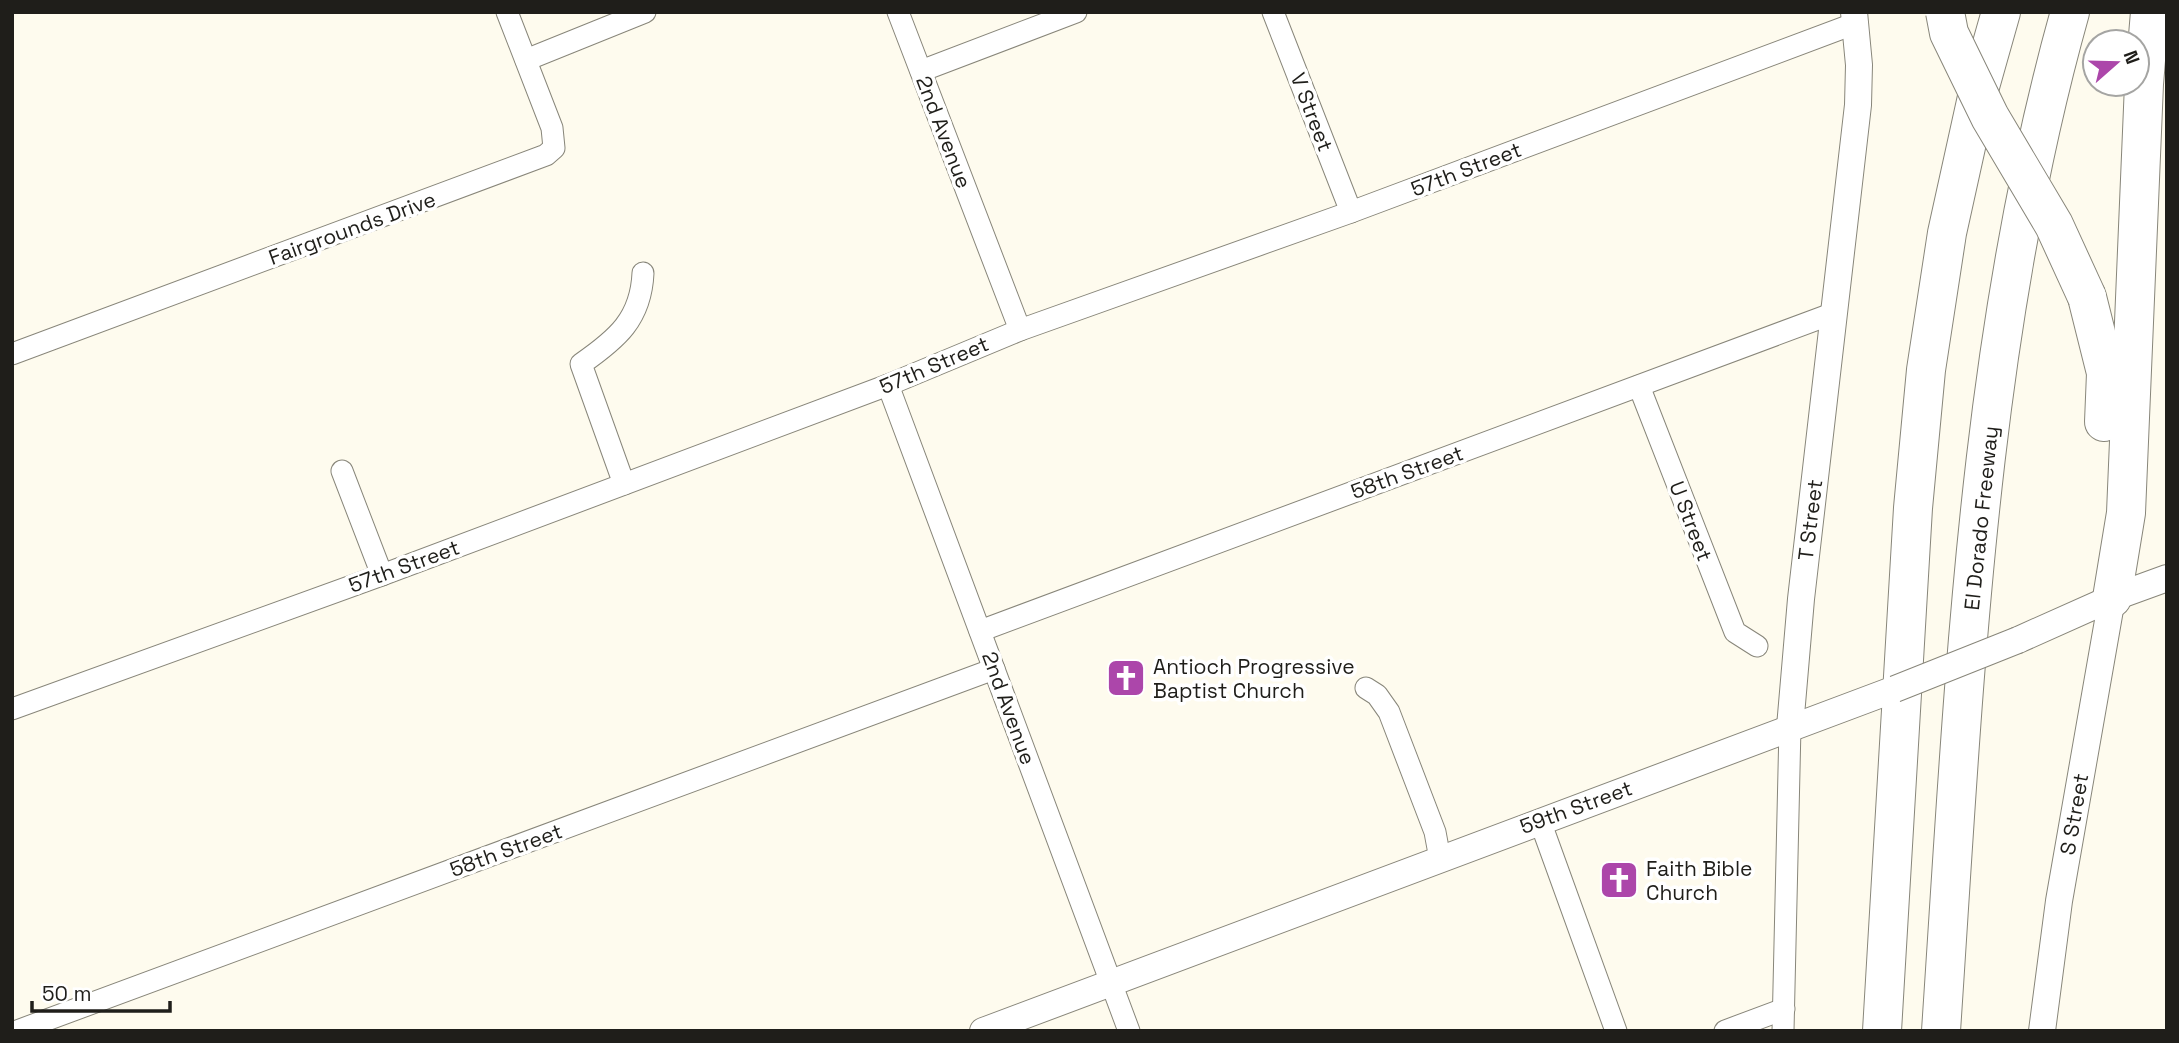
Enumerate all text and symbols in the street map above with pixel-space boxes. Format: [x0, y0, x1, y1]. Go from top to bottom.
north arrow [2081, 28, 2151, 98]
text: N [2118, 47, 2145, 68]
street label: V Street [1285, 69, 1339, 155]
street label: 2nd Avenue [910, 72, 978, 192]
street label: 57th Street [1407, 136, 1525, 202]
street label: Fairgrounds Drive [265, 185, 439, 271]
street label: 57th Street [875, 330, 993, 400]
street label: El Dorado Freeway [1958, 424, 2004, 612]
street label: 58th Street [1347, 439, 1467, 505]
street label: U Street [1663, 477, 1719, 565]
street label: T Street [1792, 478, 1828, 562]
street label: 57th Street [345, 533, 463, 599]
street label: 2nd Avenue [976, 648, 1042, 768]
place label: Antioch Progressive Baptist Church [1153, 653, 1355, 704]
church icon: Antioch Progressive Baptist Church [1105, 657, 1147, 699]
street label: S Street [2054, 771, 2094, 857]
street label: 59th Street [1516, 774, 1636, 840]
street label: 58th Street [446, 817, 566, 883]
place label: Faith Bible Church [1646, 855, 1752, 906]
church icon: Faith Bible Church [1598, 859, 1640, 901]
scale bar [32, 970, 170, 1014]
text: 50 m [42, 980, 92, 1007]

